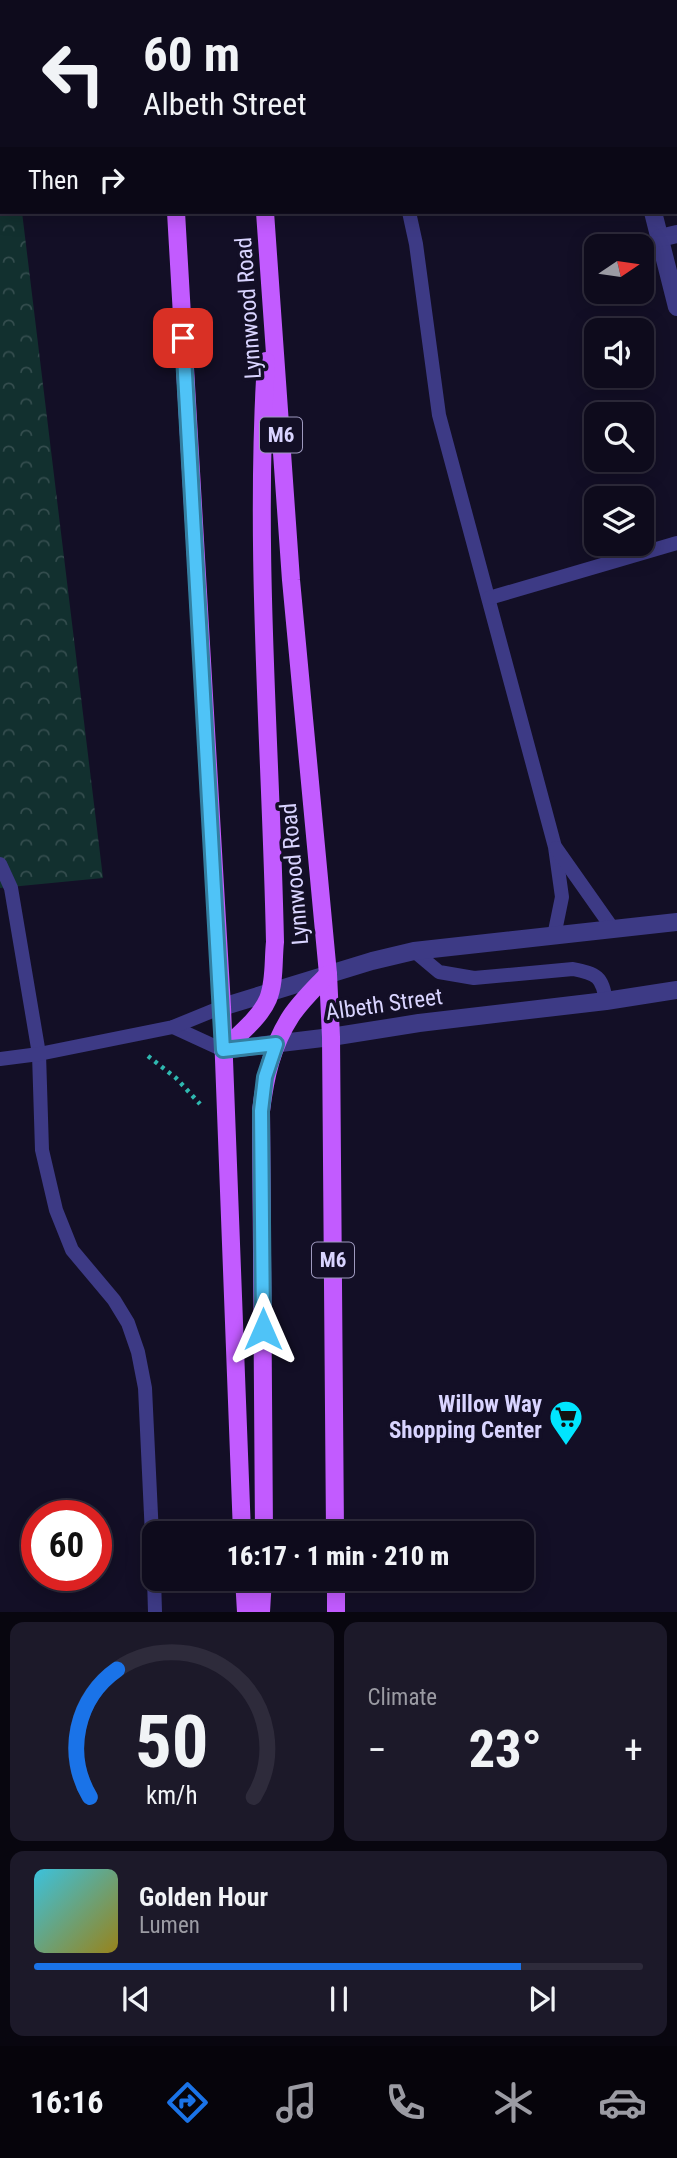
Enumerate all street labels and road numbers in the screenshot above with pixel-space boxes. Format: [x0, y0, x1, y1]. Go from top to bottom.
street label: Lynnwood Road [230, 236, 267, 380]
road number: M6 [260, 418, 302, 452]
street label: Lynnwood Road [275, 802, 314, 946]
street label: Albeth Street [324, 983, 444, 1026]
road number: M6 [312, 1242, 354, 1278]

